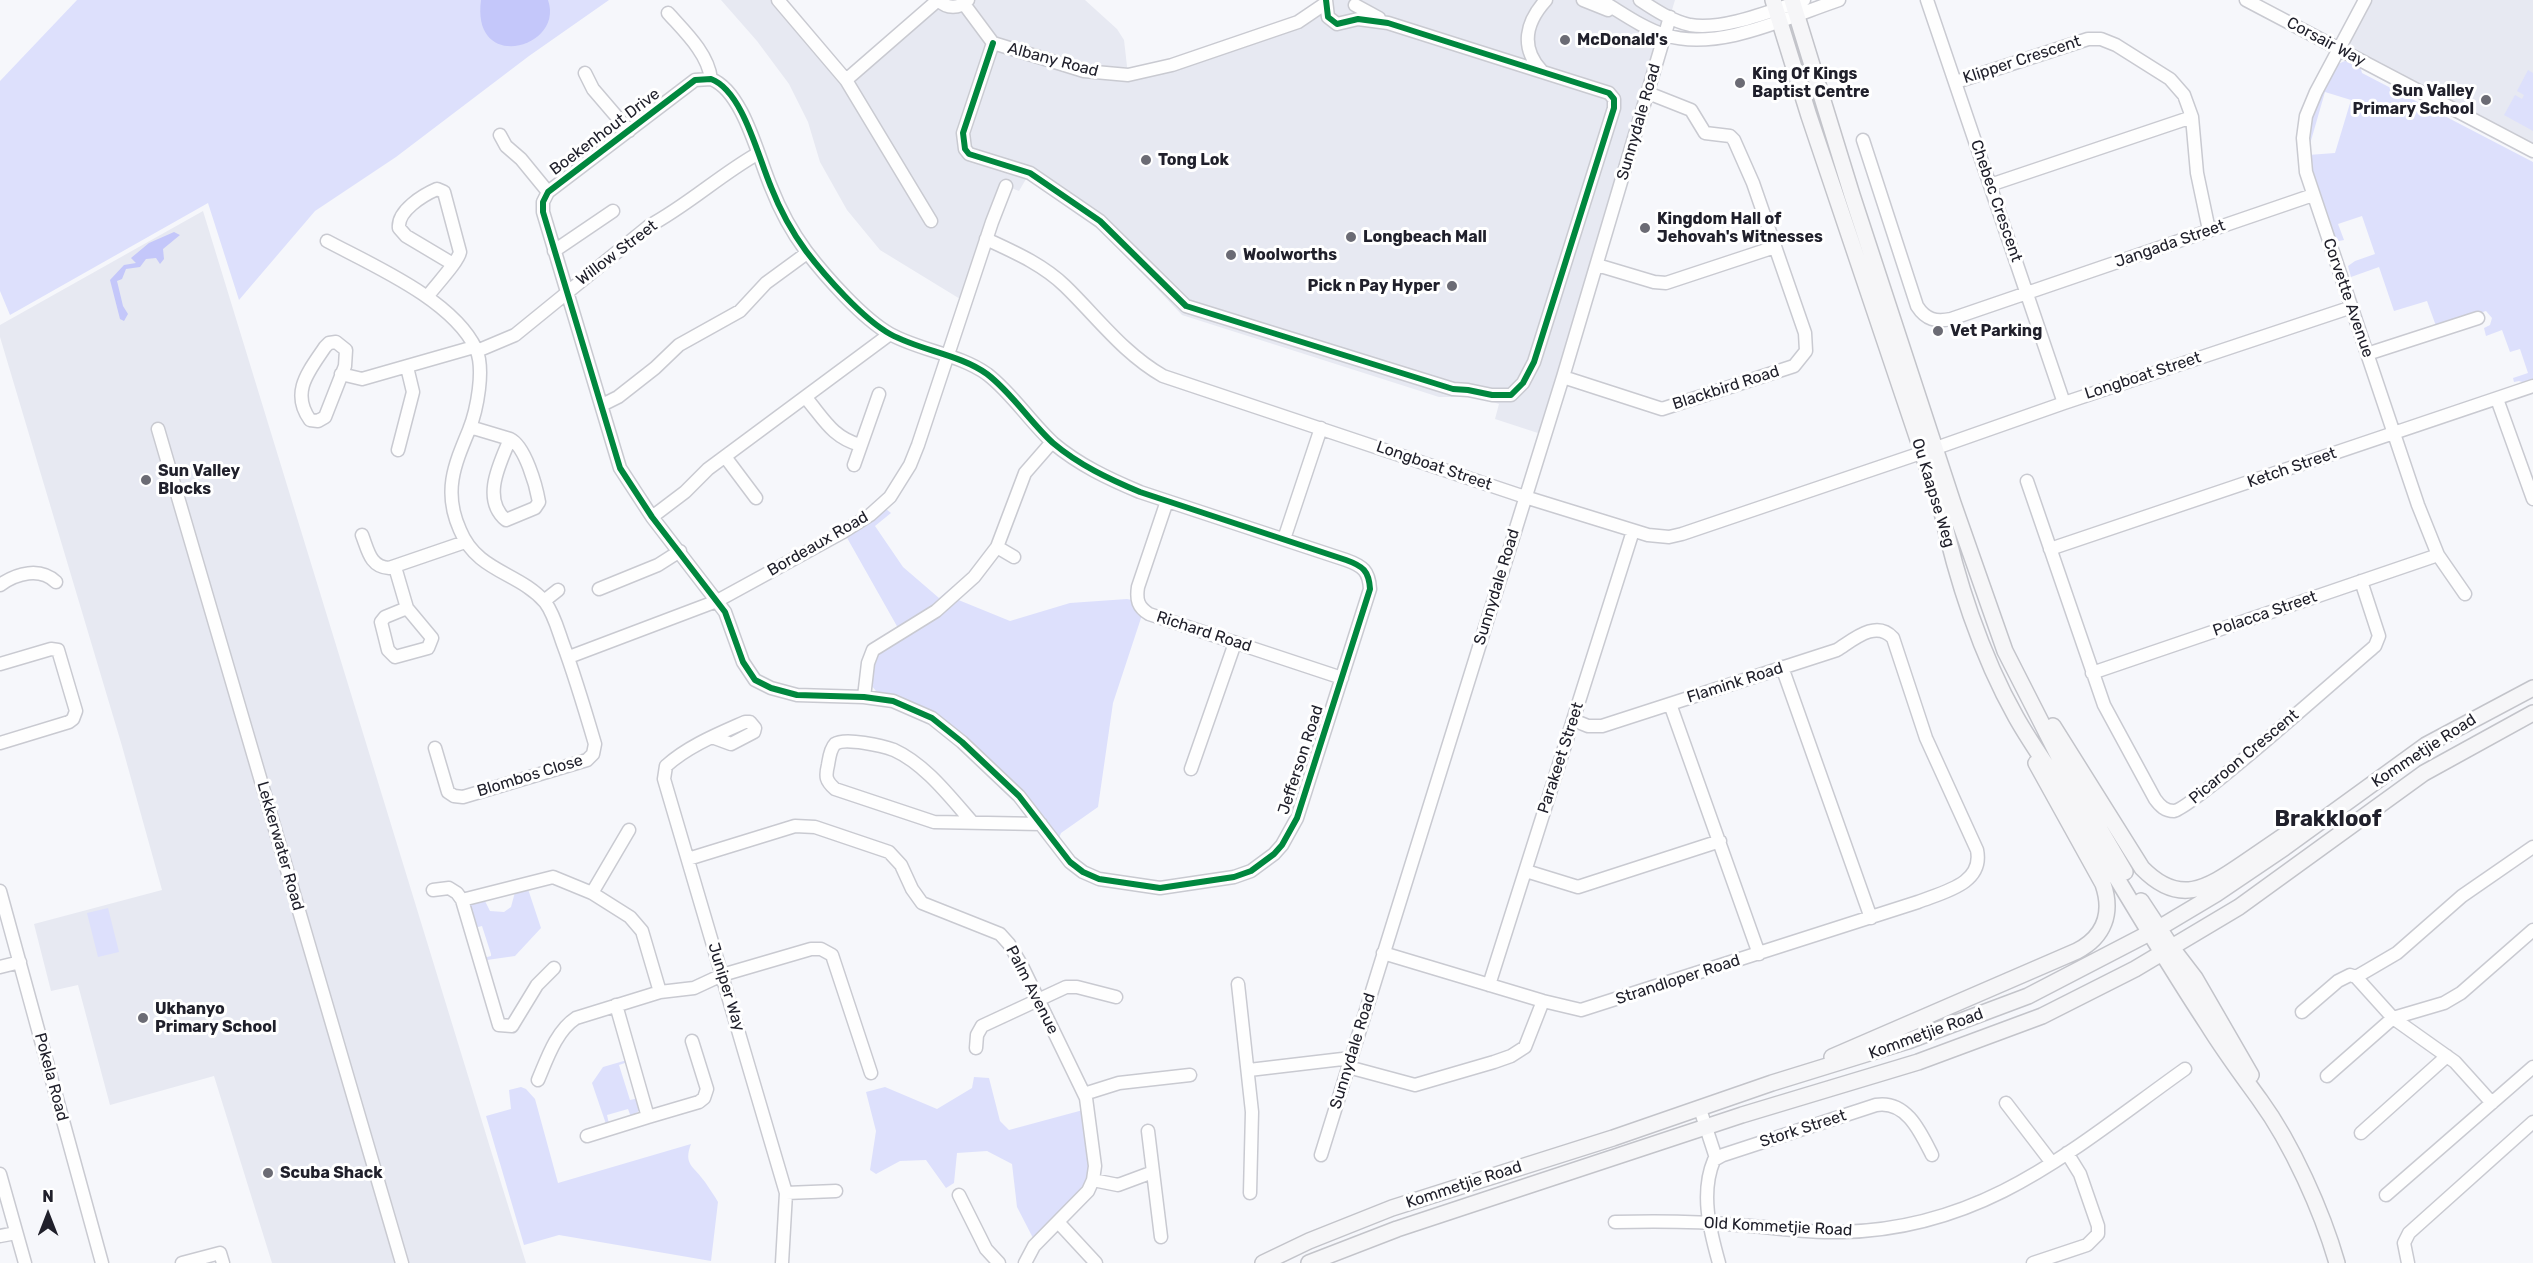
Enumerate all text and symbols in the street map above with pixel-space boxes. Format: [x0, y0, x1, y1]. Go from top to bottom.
street label: Corsair Way [2283, 13, 2369, 71]
place label: McDonald's [1577, 30, 1668, 50]
street label: Klipper Crescent [1961, 32, 2083, 88]
marker: McDonald's [1558, 33, 1572, 47]
street label: Albany Road [1006, 39, 1100, 81]
street label: Sunnydale Road [1613, 62, 1665, 182]
place label: King Of Kings Baptist Centre [1752, 64, 1870, 102]
marker: King Of Kings Baptist Centre [1733, 76, 1747, 90]
place label: Sun Valley Primary School [2352, 81, 2474, 119]
street label: Boekenhout Drive [546, 84, 664, 180]
marker: Sun Valley Primary School [2479, 93, 2493, 107]
street label: Chebec Crescent [1966, 137, 2026, 265]
place label: Tong Lok [1158, 150, 1229, 170]
marker: Tong Lok [1139, 153, 1153, 167]
place label: Kingdom Hall of Jehovah's Witnesses [1657, 209, 1823, 247]
street label: Willow Street [573, 216, 661, 290]
street label: Jangada Street [2112, 216, 2228, 272]
marker: Kingdom Hall of Jehovah's Witnesses [1638, 221, 1652, 235]
place label: Longbeach Mall [1363, 227, 1487, 247]
marker: Longbeach Mall [1344, 230, 1358, 244]
street label: Corvette Avenue [2319, 236, 2377, 360]
place label: Woolworths [1243, 245, 1337, 265]
marker: Woolworths [1224, 248, 1238, 262]
place label: Pick n Pay Hyper [1308, 276, 1440, 296]
marker: Pick n Pay Hyper [1445, 279, 1459, 293]
place label: Vet Parking [1950, 321, 2042, 341]
marker: Vet Parking [1931, 324, 1945, 338]
street label: Longboat Street [2082, 348, 2204, 404]
street label: Blackbird Road [1670, 362, 1782, 414]
street label: Ou Kaapse Weg [1907, 436, 1959, 550]
street label: Longboat Street [1374, 437, 1494, 495]
street label: Ketch Street [2245, 444, 2339, 492]
place label: Sun Valley Blocks [158, 461, 240, 499]
marker: Sun Valley Blocks [139, 473, 153, 487]
street label: Bordeaux Road [764, 507, 872, 581]
street label: Sunnydale Road [1470, 527, 1524, 647]
street label: Polacca Street [2210, 587, 2320, 641]
street label: Richard Road [1154, 608, 1254, 656]
street label: Flamink Road [1685, 658, 1785, 708]
street label: Parakeet Street [1534, 700, 1588, 816]
street label: Jefferson Road [1274, 703, 1328, 817]
street label: Picaroon Crescent [2185, 706, 2303, 808]
street label: Kommetjie Road [2368, 710, 2480, 792]
street label: Blombos Close [475, 751, 585, 801]
street label: Lekkerwater Road [252, 779, 308, 913]
district label: Brakkloof [2275, 807, 2381, 833]
street label: Juniper Way [703, 940, 749, 1034]
street label: Palm Avenue [1001, 942, 1063, 1038]
street label: Strandloper Road [1613, 951, 1743, 1009]
street label: Sunnydale Road [1326, 991, 1380, 1111]
place label: Ukhanyo Primary School [155, 999, 277, 1037]
street label: Kommetjie Road [1866, 1004, 1986, 1064]
marker: Ukhanyo Primary School [136, 1011, 150, 1025]
street label: Pokela Road [30, 1031, 72, 1123]
street label: Stork Street [1757, 1106, 1849, 1152]
street label: Kommetjie Road [1404, 1157, 1524, 1213]
place label: Scuba Shack [280, 1163, 382, 1183]
marker: Scuba Shack [261, 1166, 275, 1180]
north arrow [18, 1185, 78, 1245]
text: N [42, 1187, 54, 1206]
street label: Old Kommetjie Road [1703, 1214, 1853, 1240]

